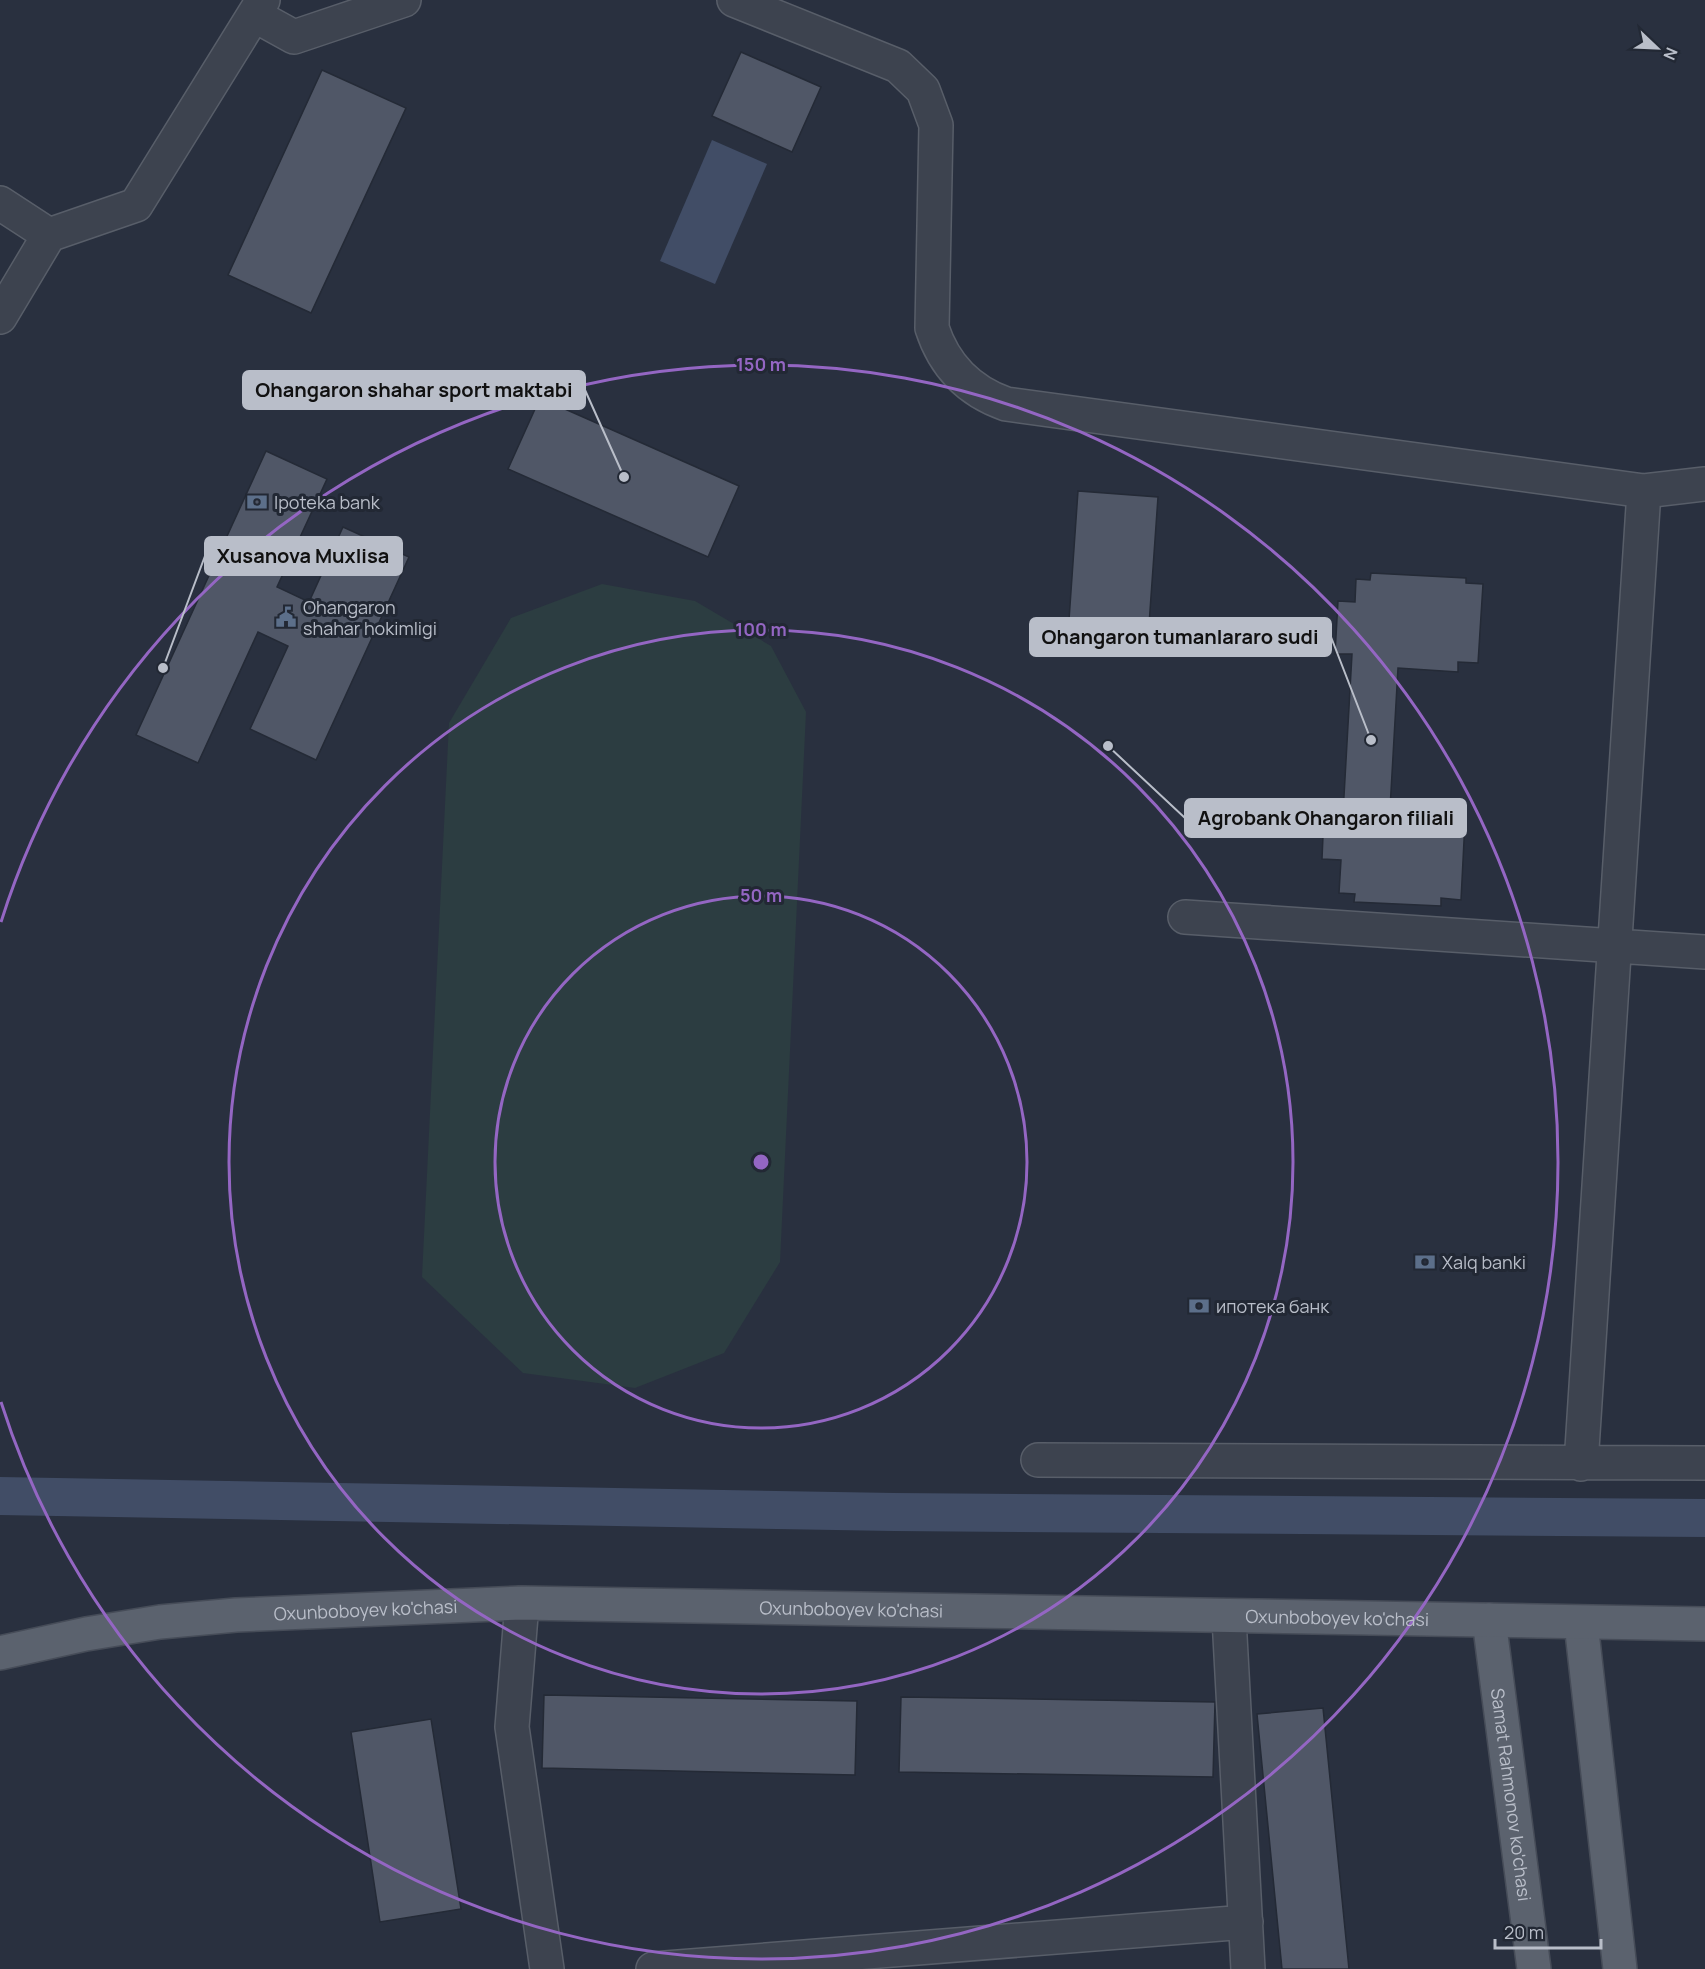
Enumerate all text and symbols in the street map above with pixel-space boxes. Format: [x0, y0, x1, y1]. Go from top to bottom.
north arrow [1627, 18, 1687, 78]
text: N [1658, 44, 1683, 63]
text: 150 m [736, 352, 786, 376]
callout: Ohangaron shahar sport maktabi [243, 371, 585, 409]
text: Ohangaron shahar sport maktabi [255, 376, 573, 403]
bank icon: Ipoteka bank [245, 490, 269, 514]
place label: Ipoteka bank [274, 490, 381, 514]
callout: Xusanova Muxlisa [205, 537, 402, 575]
text: Xusanova Muxlisa [217, 542, 389, 569]
place label: Ohangaron shahar hokimligi [303, 595, 437, 640]
public building icon: Ohangaron shahar hokimligi [274, 605, 298, 629]
text: 100 m [735, 617, 787, 641]
callout: Ohangaron tumanlararo sudi [1030, 618, 1331, 656]
text: Ohangaron tumanlararo sudi [1041, 623, 1319, 650]
callout: Agrobank Ohangaron filiali [1185, 799, 1466, 837]
text: Agrobank Ohangaron filiali [1198, 804, 1454, 831]
text: 50 m [740, 883, 782, 907]
centre of rings [751, 1152, 771, 1172]
bank icon: Xalq banki [1413, 1250, 1437, 1274]
place label: Xalq banki [1442, 1250, 1526, 1274]
bank icon: ипотека банк [1187, 1294, 1211, 1318]
place label: ипотека банк [1216, 1294, 1330, 1318]
street label: Oxunboboyev ko'chasi [273, 1594, 458, 1625]
street label: Oxunboboyev ko'chasi [759, 1595, 943, 1622]
street label: Oxunboboyev ko'chasi [1245, 1604, 1429, 1631]
street label: Samat Rahmonov ko'chasi [1486, 1687, 1537, 1903]
scale bar [1495, 1912, 1602, 1950]
text: 20 m [1504, 1920, 1544, 1944]

